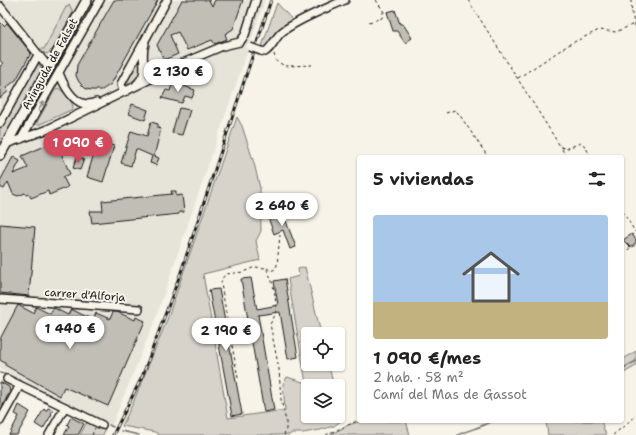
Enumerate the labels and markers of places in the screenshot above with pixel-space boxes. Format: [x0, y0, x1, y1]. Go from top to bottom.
pin: 2 130 € [141, 59, 215, 93]
pin: 1 090 € [41, 130, 115, 164]
pin: 2 640 € [245, 193, 319, 227]
pin: 1 440 € [33, 316, 107, 350]
pin: 2 190 € [189, 318, 263, 352]

